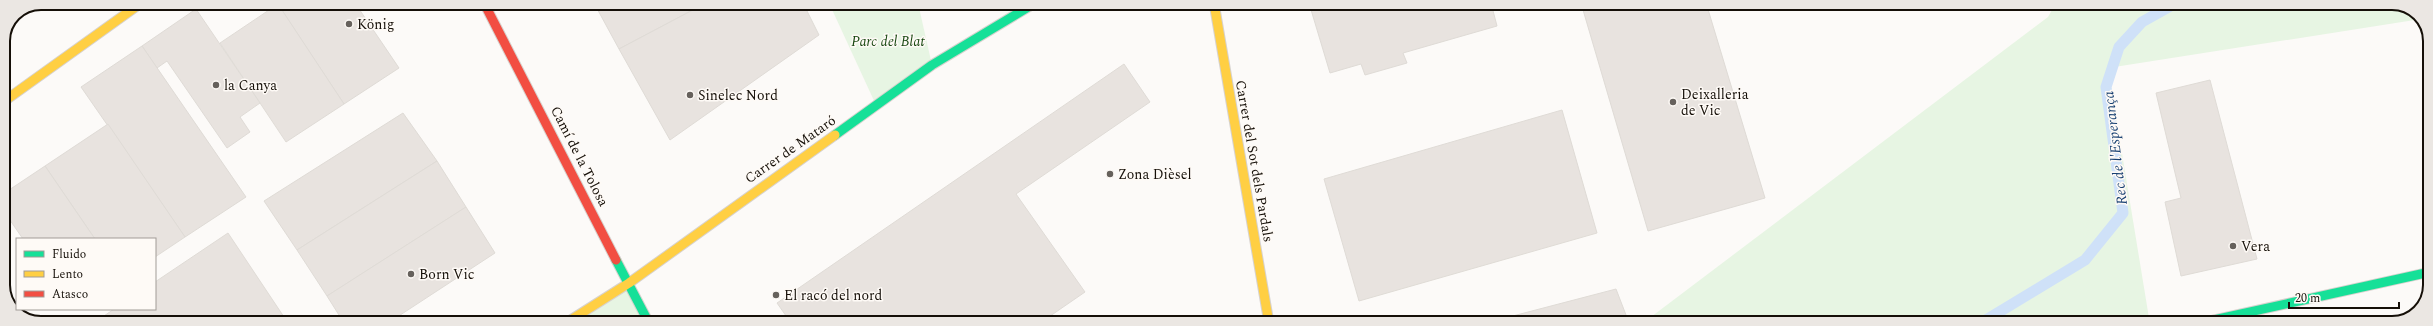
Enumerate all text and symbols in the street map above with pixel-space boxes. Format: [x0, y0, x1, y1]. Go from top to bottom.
place label: König [357, 14, 394, 35]
marker: König [344, 19, 354, 29]
park label: Parc del Blat [851, 31, 925, 52]
place label: la Canya [224, 75, 277, 96]
street label: Carrer del Sot dels Pardals [1230, 79, 1279, 244]
marker: la Canya [211, 80, 221, 90]
place label: Deixalleria de Vic [1681, 84, 1749, 121]
place label: Sinelec Nord [698, 85, 778, 106]
water label: Rec de l'Esperança [2097, 89, 2134, 206]
marker: Sinelec Nord [685, 90, 695, 100]
marker: Deixalleria de Vic [1668, 97, 1678, 107]
street label: Camí de la Tolosa [545, 102, 614, 210]
street label: Carrer de Mataró [740, 110, 840, 189]
place label: Zona Dièsel [1118, 164, 1192, 185]
marker: Zona Dièsel [1105, 169, 1115, 179]
place label: Vera [2241, 236, 2270, 257]
legend [16, 238, 156, 310]
marker: Vera [2228, 241, 2238, 251]
text: Fluido [52, 245, 86, 264]
place label: Born Vic [419, 264, 475, 285]
text: Lento [52, 265, 83, 284]
marker: Born Vic [406, 269, 416, 279]
scale bar [2289, 284, 2399, 310]
text: Atasco [52, 285, 88, 304]
place label: El racó del nord [784, 285, 883, 306]
text: 20 m [2295, 289, 2320, 308]
marker: El racó del nord [771, 290, 781, 300]

